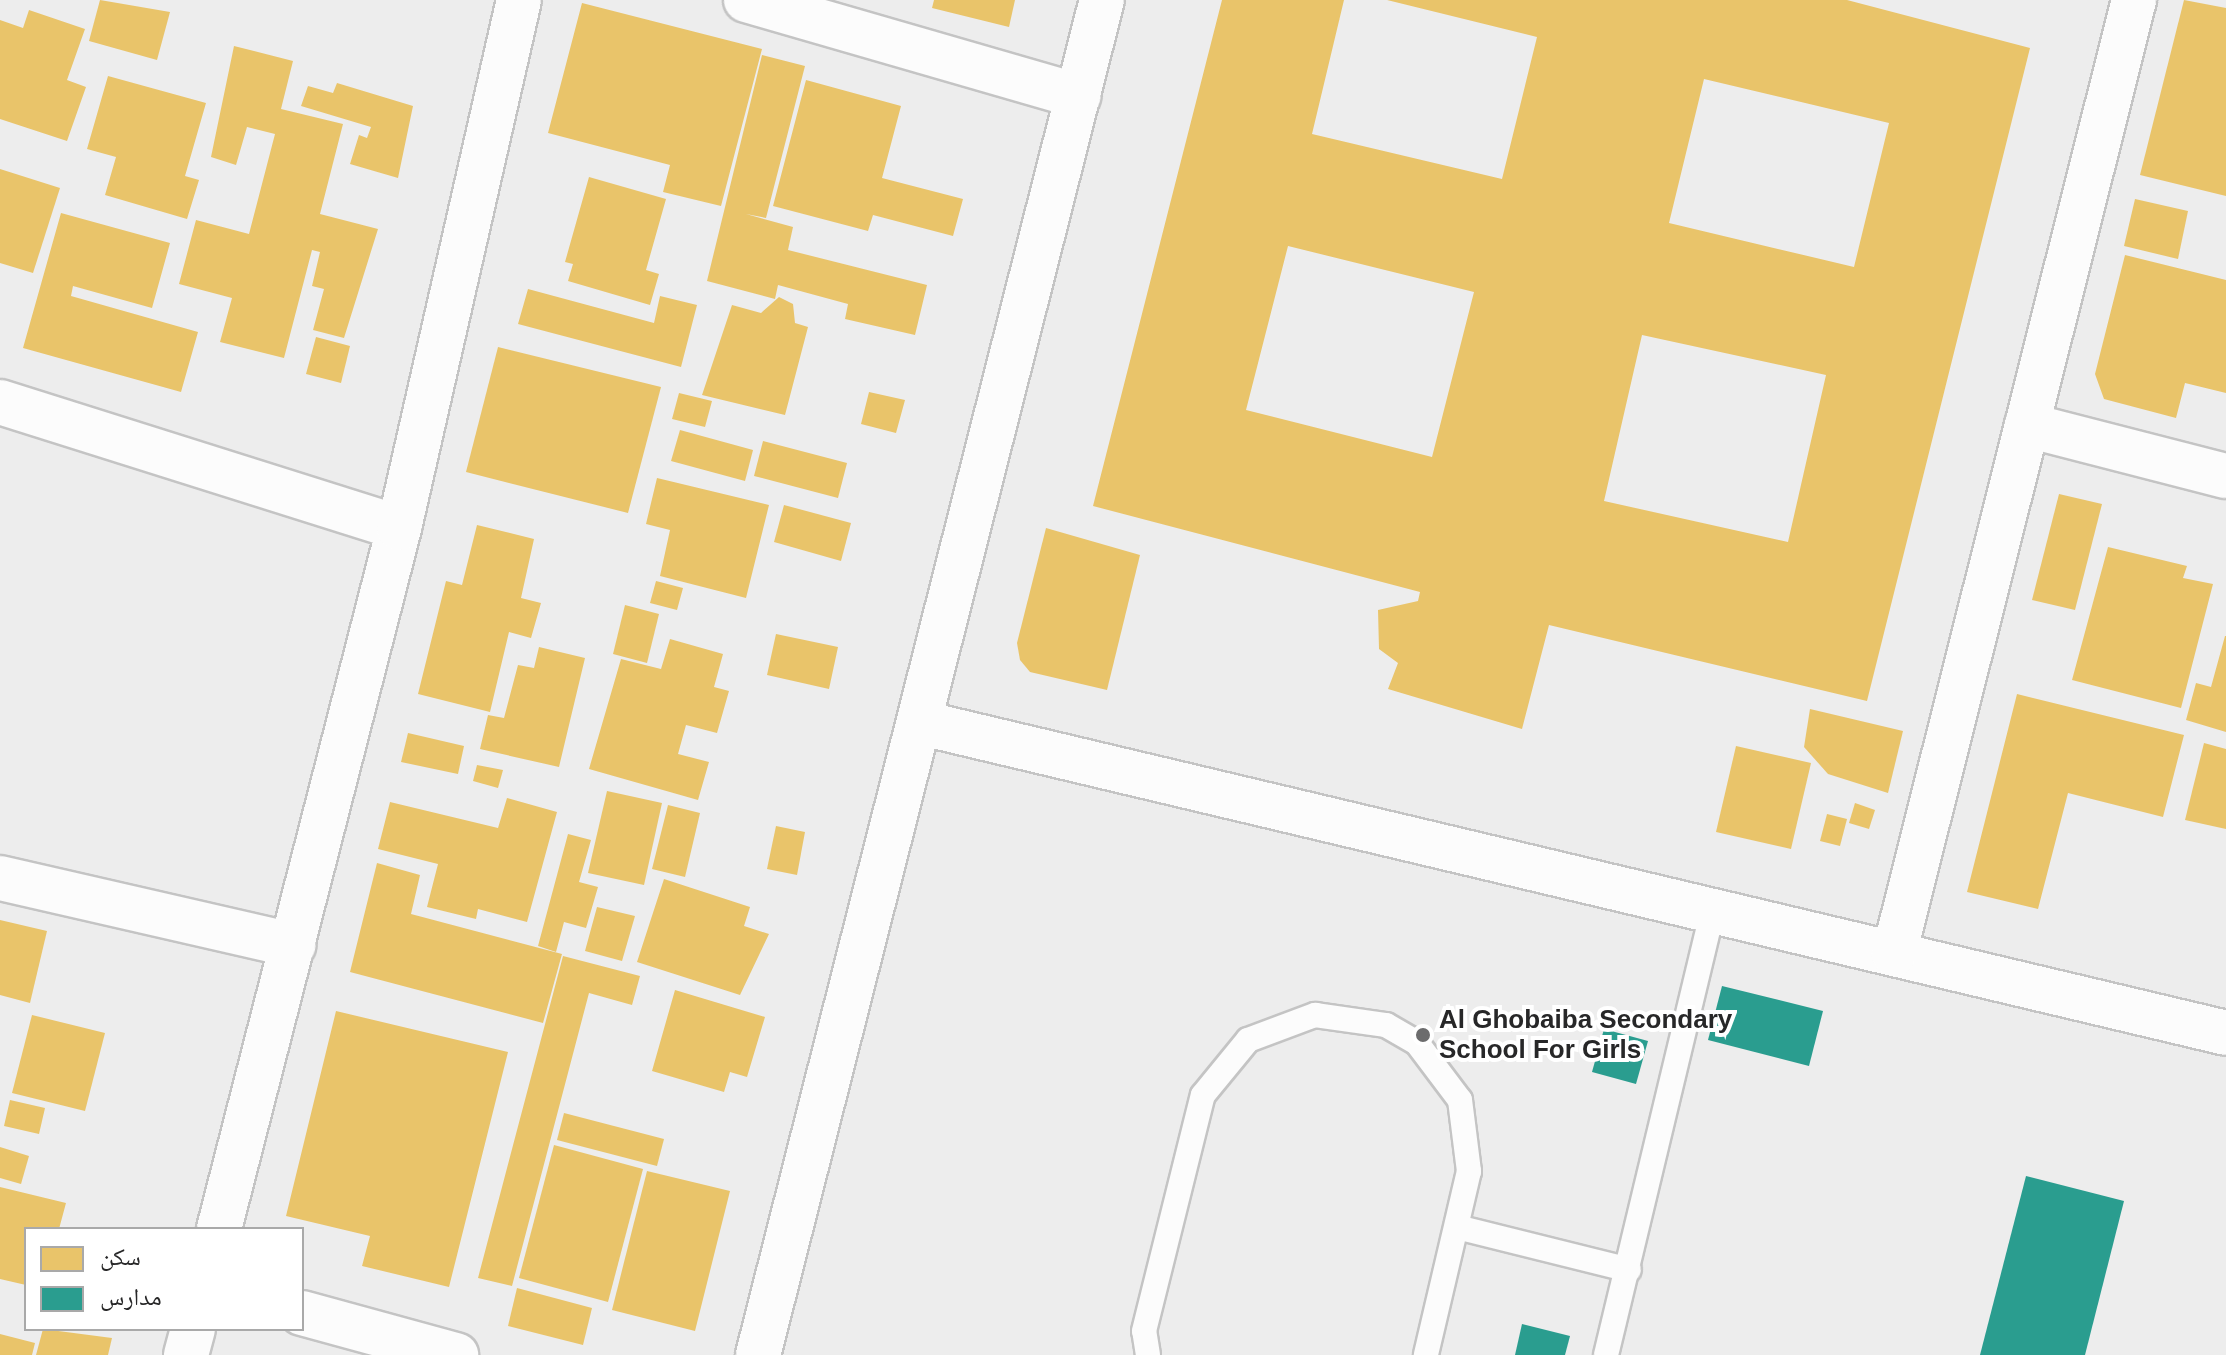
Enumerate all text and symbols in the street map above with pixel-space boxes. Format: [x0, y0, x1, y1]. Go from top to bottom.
place label: Al Ghobaiba Secondary School For Girls [1439, 1004, 1732, 1066]
marker: Al Ghobaiba Secondary School For Girls [1414, 1026, 1432, 1044]
legend [24, 1227, 304, 1331]
text: سكن [100, 1243, 141, 1270]
text: مدارس [100, 1283, 162, 1310]

